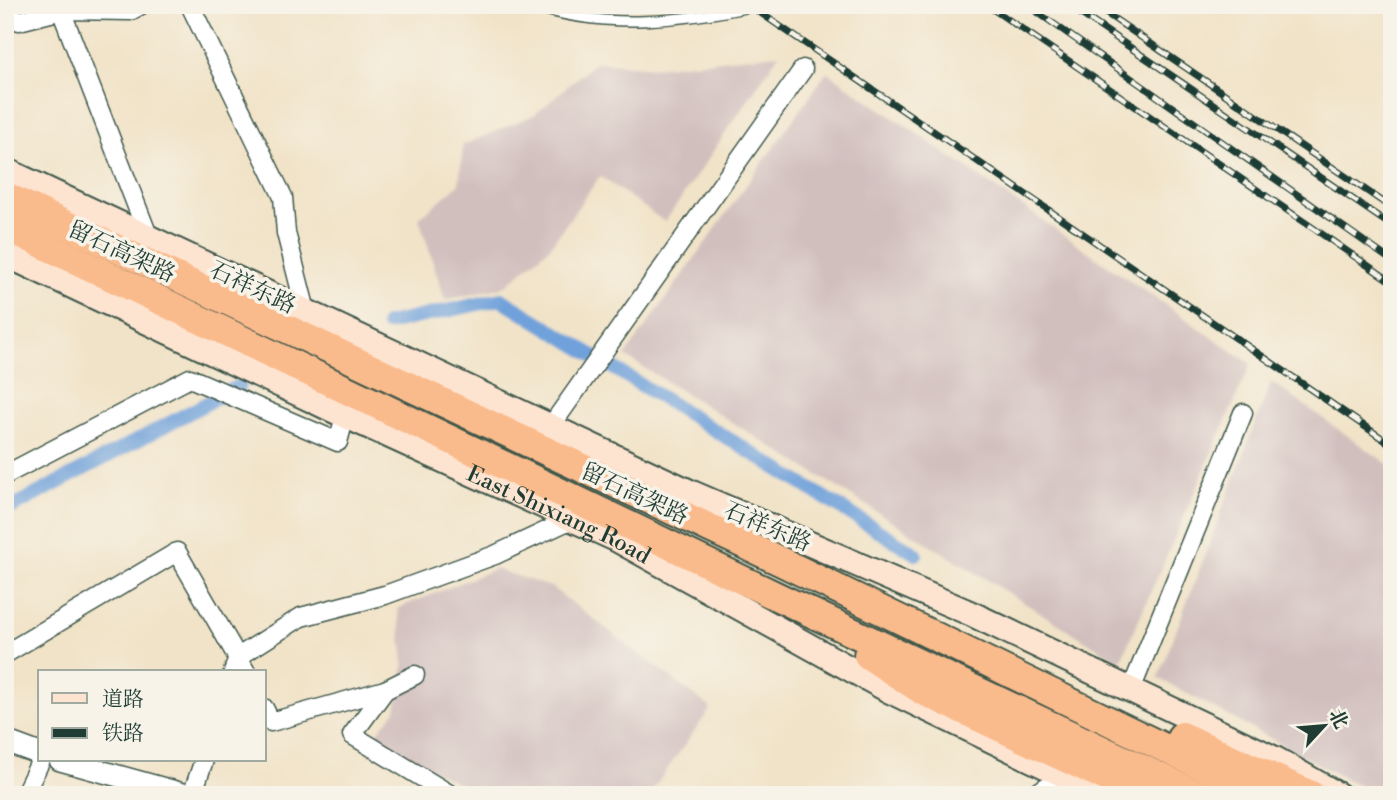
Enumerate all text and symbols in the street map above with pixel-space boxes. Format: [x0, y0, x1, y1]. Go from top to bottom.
street label: 留石高架路 [64, 215, 180, 289]
street label: 石祥东路 [205, 256, 300, 320]
street label: 留石高架路 [577, 457, 693, 531]
street label: East Shixiang Road [462, 460, 655, 570]
street label: 石祥东路 [720, 496, 815, 558]
legend [38, 670, 266, 762]
text: 道路 [102, 687, 144, 713]
north arrow [1288, 692, 1358, 762]
text: 北 [1323, 705, 1353, 733]
text: 铁路 [102, 721, 144, 747]

